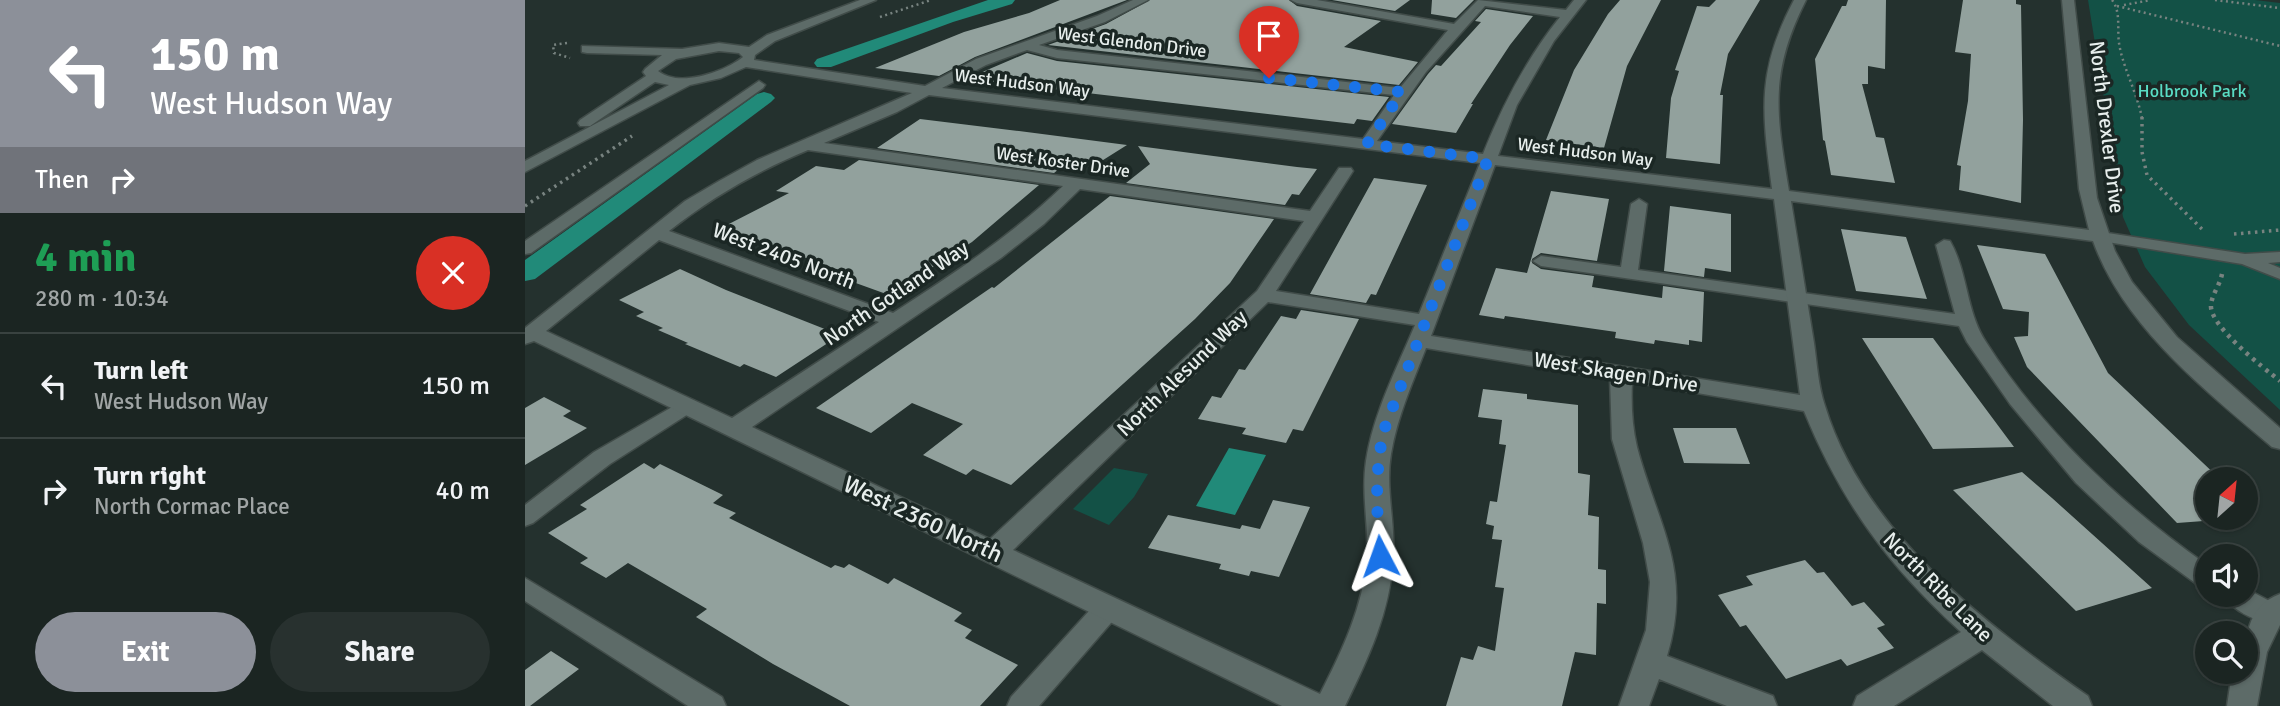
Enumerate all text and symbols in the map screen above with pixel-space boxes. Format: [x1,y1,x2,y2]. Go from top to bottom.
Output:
pin [1239,6,1299,78]
icon: arrive [1250,17,1288,55]
street label: West Glendon Drive [1056,22,1208,62]
text: 150 m [150,24,280,84]
icon: left [35,28,126,119]
street label: North Drexler Drive [2084,39,2130,215]
street label: West Hudson Way [953,64,1092,102]
park label: Holbrook Park [2138,80,2246,102]
text: West Hudson Way [150,84,392,123]
street label: West Hudson Way [1516,133,1655,171]
street label: West Koster Drive [994,142,1132,182]
icon: right [103,161,141,199]
text: Then [35,164,89,196]
street label: West 2405 North [709,217,859,295]
text: 4 min [35,232,136,283]
street label: North Gotland Way [818,235,974,351]
button: close [416,236,490,310]
text: 280 m · 10:34 [35,284,169,313]
street label: North Alesund Way [1111,304,1253,442]
street label: West Skagen Drive [1532,346,1700,398]
text: Turn left [94,355,188,387]
icon: left [35,367,73,405]
text: 150 m [421,370,490,402]
text: West Hudson Way [94,387,268,416]
text: Turn right [94,460,206,492]
north arrow [2195,467,2257,530]
map controls [2195,467,2258,684]
street label: West 2360 North [839,469,1007,569]
icon: right [35,472,73,510]
text: 40 m [435,475,490,507]
text: North Cormac Place [94,492,290,521]
position arrow [1343,519,1417,593]
street label: North Ribe Lane [1878,527,1998,647]
button: sound [2195,544,2258,607]
button: Exit [35,612,256,692]
button: Share [270,612,490,692]
button: search [2195,621,2258,684]

